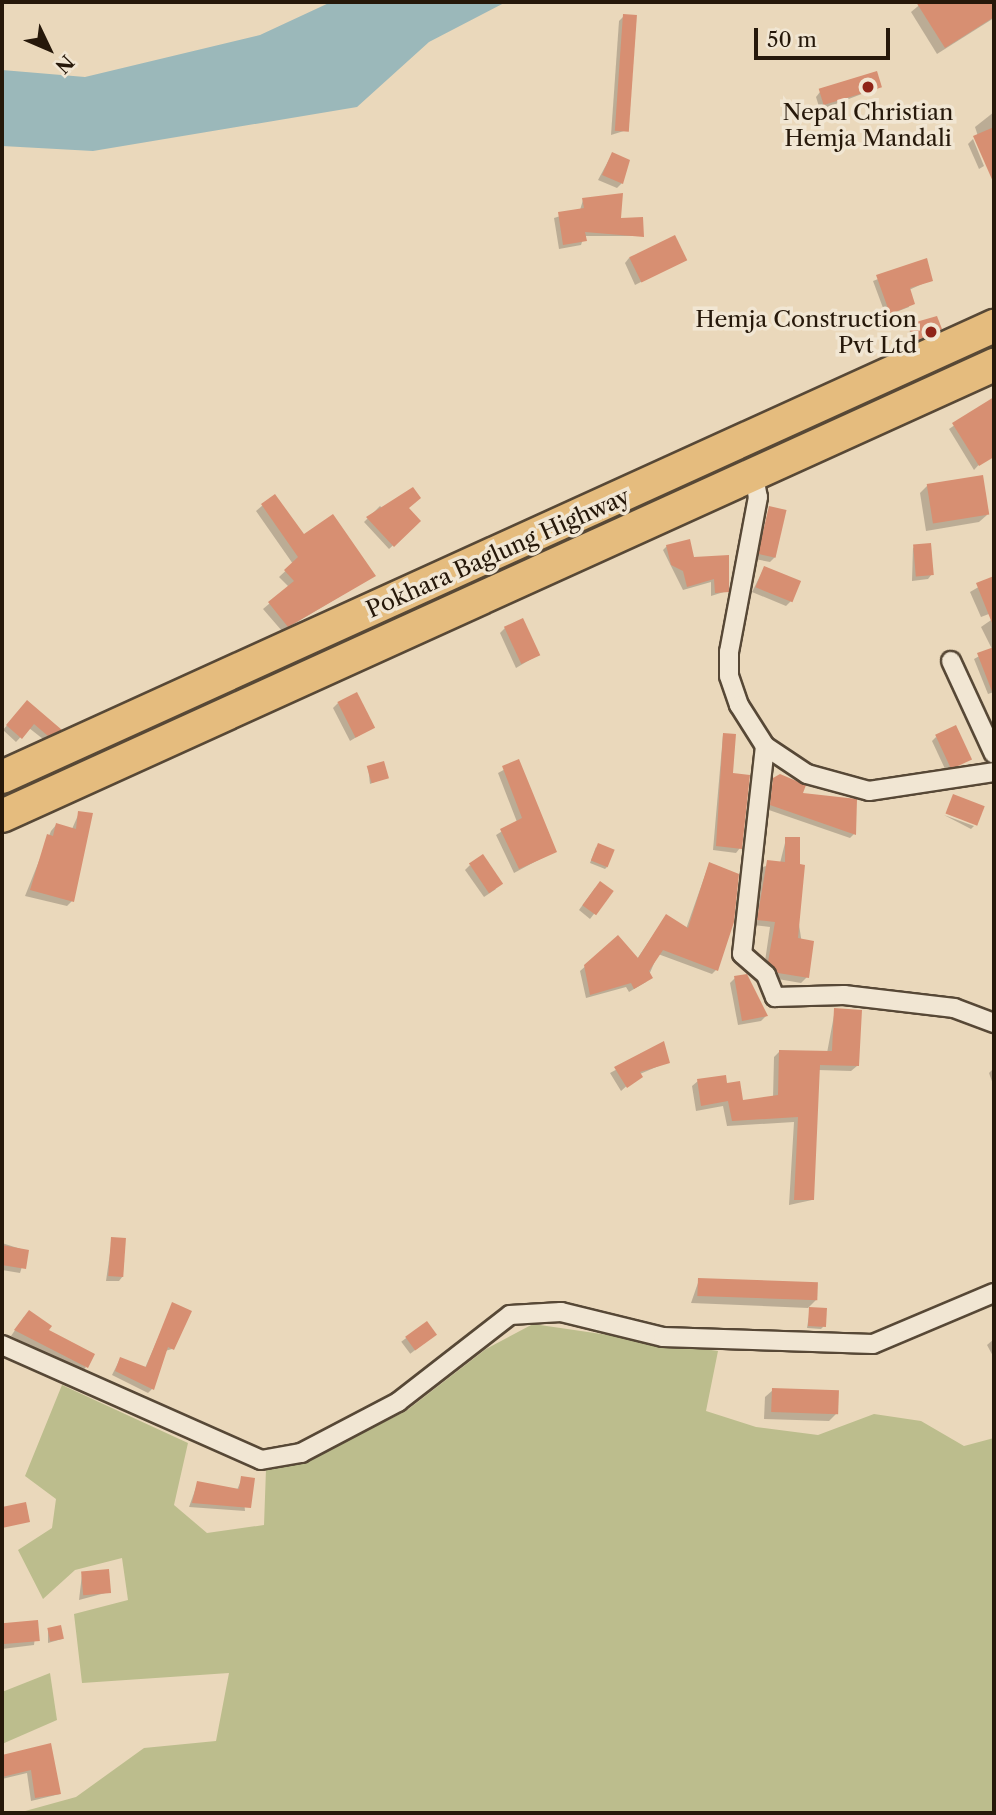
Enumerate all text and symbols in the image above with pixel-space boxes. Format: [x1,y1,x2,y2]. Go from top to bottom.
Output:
north arrow [14,14,84,84]
scale bar [758,14,894,58]
text: 50 m [767,27,817,52]
text: N [50,50,78,78]
marker: Nepal Christian Hemja Mandali [860,79,876,95]
place label: Nepal Christian Hemja Mandali [783,98,953,152]
place label: Hemja Construction Pvt Ltd [695,305,917,359]
marker: Hemja Construction Pvt Ltd [923,324,939,340]
street label: Pokhara Baglung Highway [362,482,634,624]

